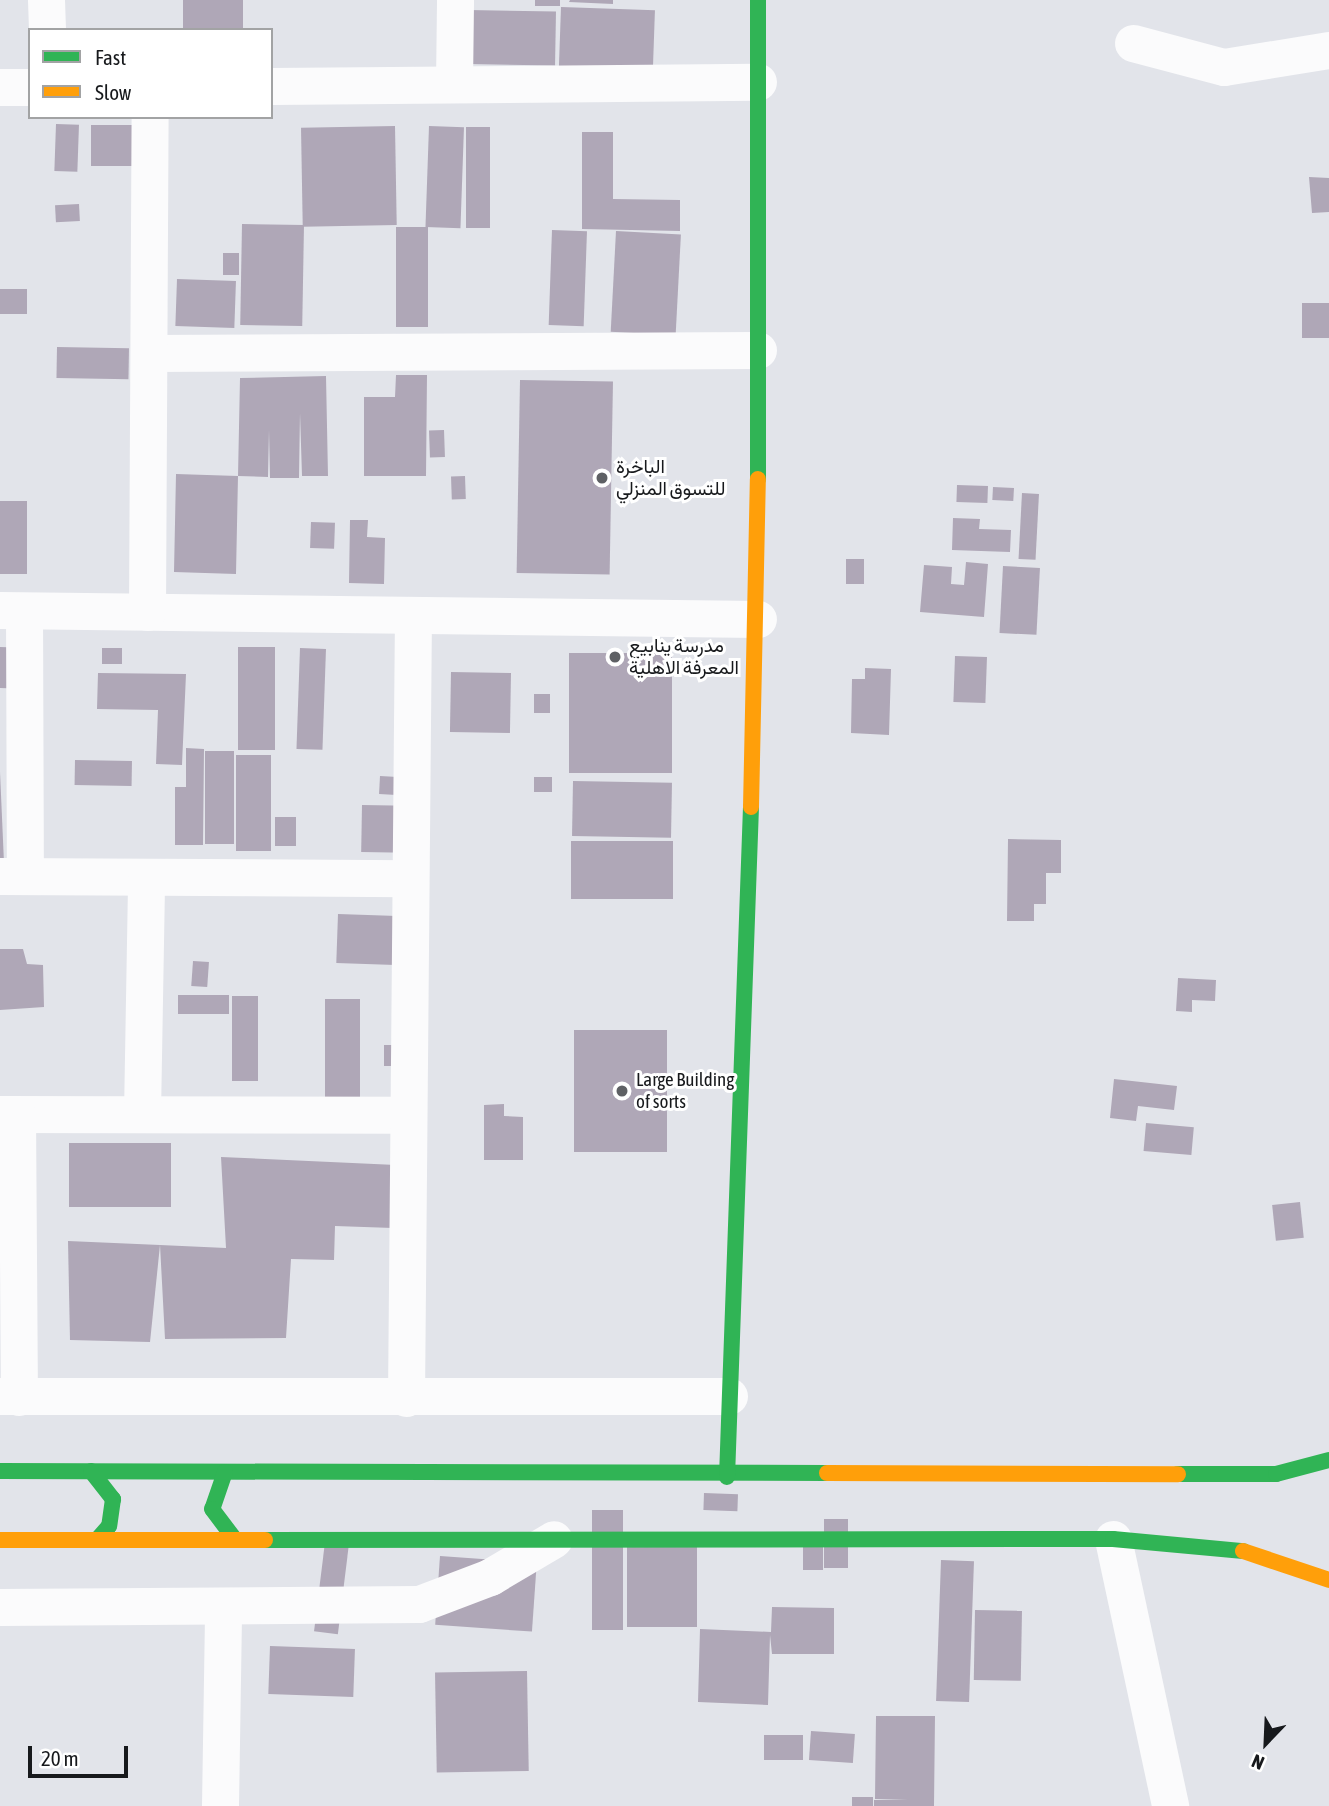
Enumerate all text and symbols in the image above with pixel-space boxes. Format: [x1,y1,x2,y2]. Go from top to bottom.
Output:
legend [28,28,273,119]
text: Fast [95,45,126,69]
text: Slow [95,80,131,104]
place label: الباخرة للتسوق المنزلي [616,456,726,500]
marker: الباخرة للتسوق المنزلي [594,470,610,486]
place label: مدرسة ينابيع المعرفة الاهلية [629,635,739,679]
marker: مدرسة ينابيع المعرفة الاهلية [607,649,623,665]
place label: Large Building of sorts [636,1069,734,1113]
marker: Large Building of sorts [614,1083,630,1099]
north arrow [1231,1708,1301,1778]
scale bar [32,1732,131,1776]
text: 20 m [41,1746,79,1770]
text: N [1248,1750,1267,1775]

